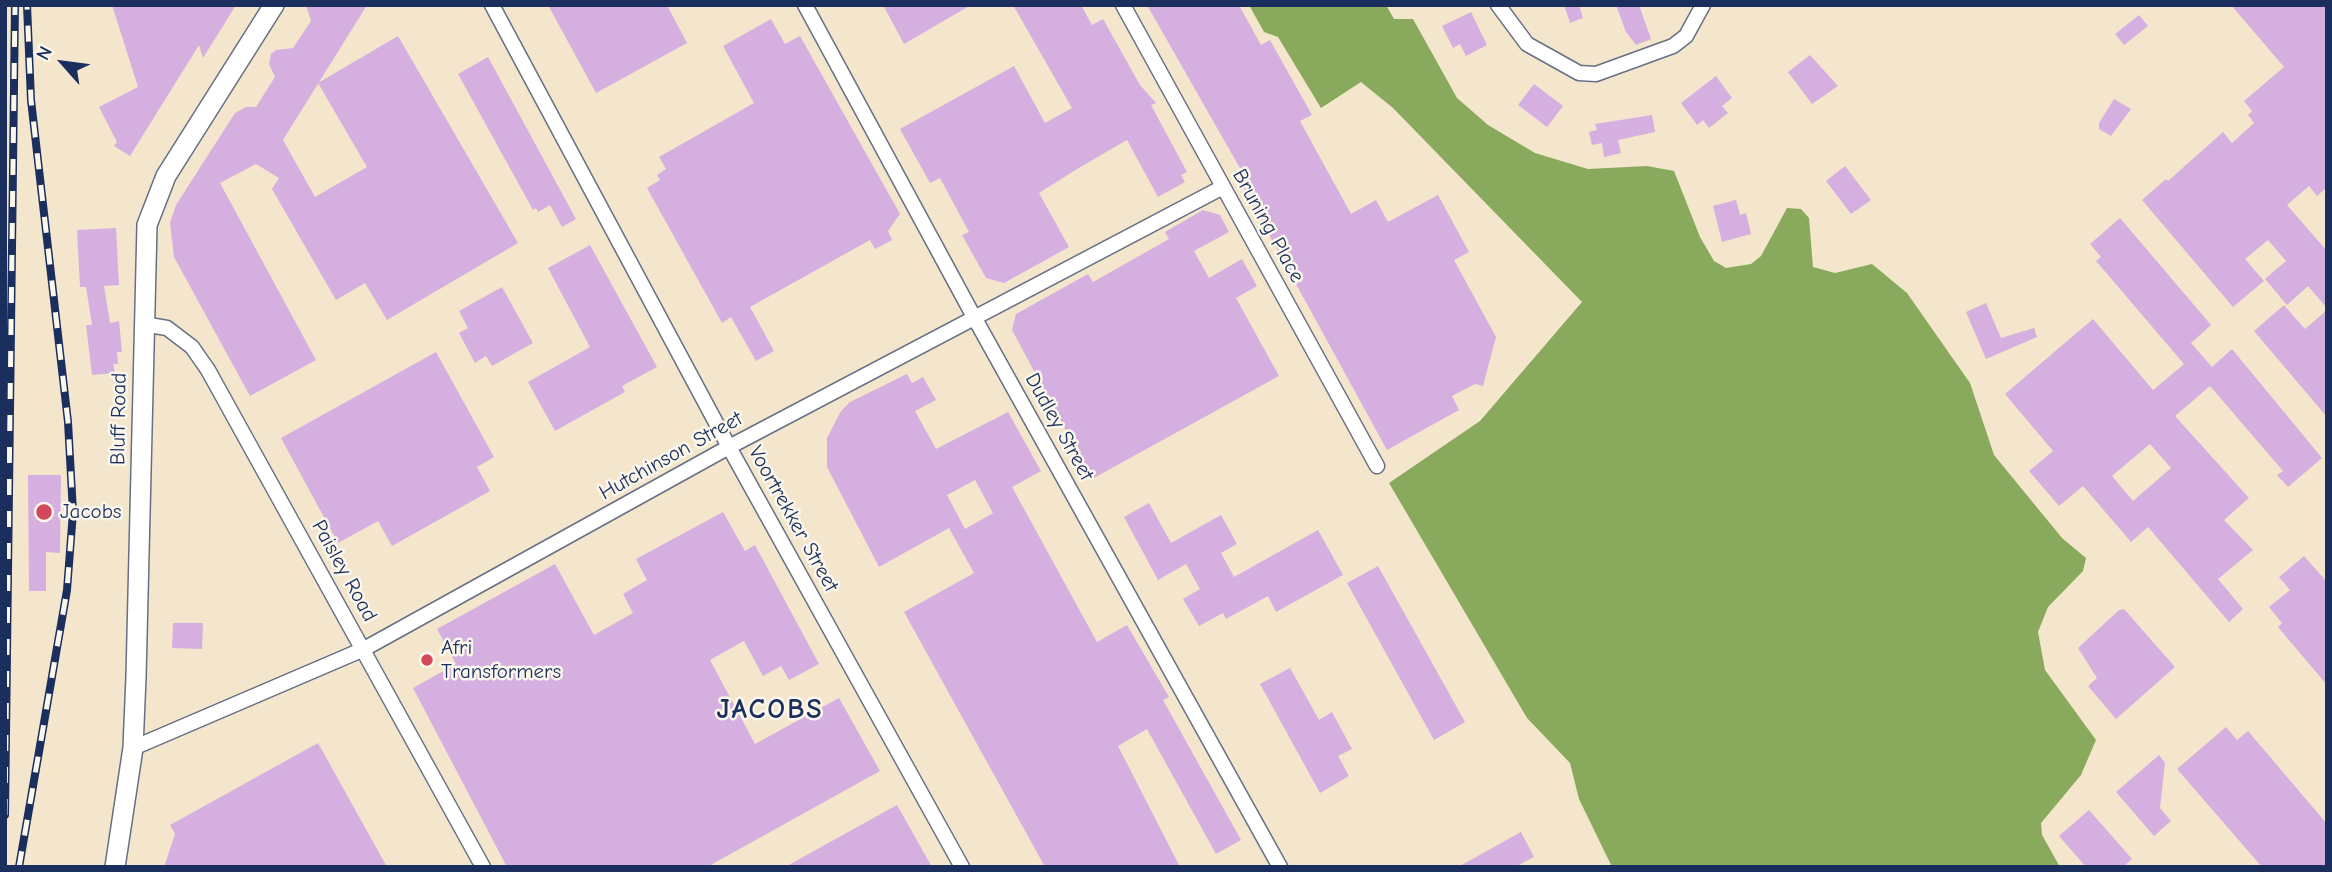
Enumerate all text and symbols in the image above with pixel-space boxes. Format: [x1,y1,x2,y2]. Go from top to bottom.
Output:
north arrow [28,28,98,98]
text: N [32,43,57,64]
street label: Bruning Place [1226,165,1310,287]
street label: Dudley Street [1019,369,1099,485]
street label: Bluff Road [106,373,132,465]
street label: Hutchinson Street [595,406,747,506]
street label: Voortrekker Street [742,441,844,597]
place label: Jacobs [60,499,121,525]
marker: Jacobs [34,502,54,522]
street label: Paisley Road [306,516,382,626]
place label: Afri Transformers [441,635,561,685]
marker: Afri Transformers [419,652,435,668]
district label: JACOBS [717,693,823,727]

